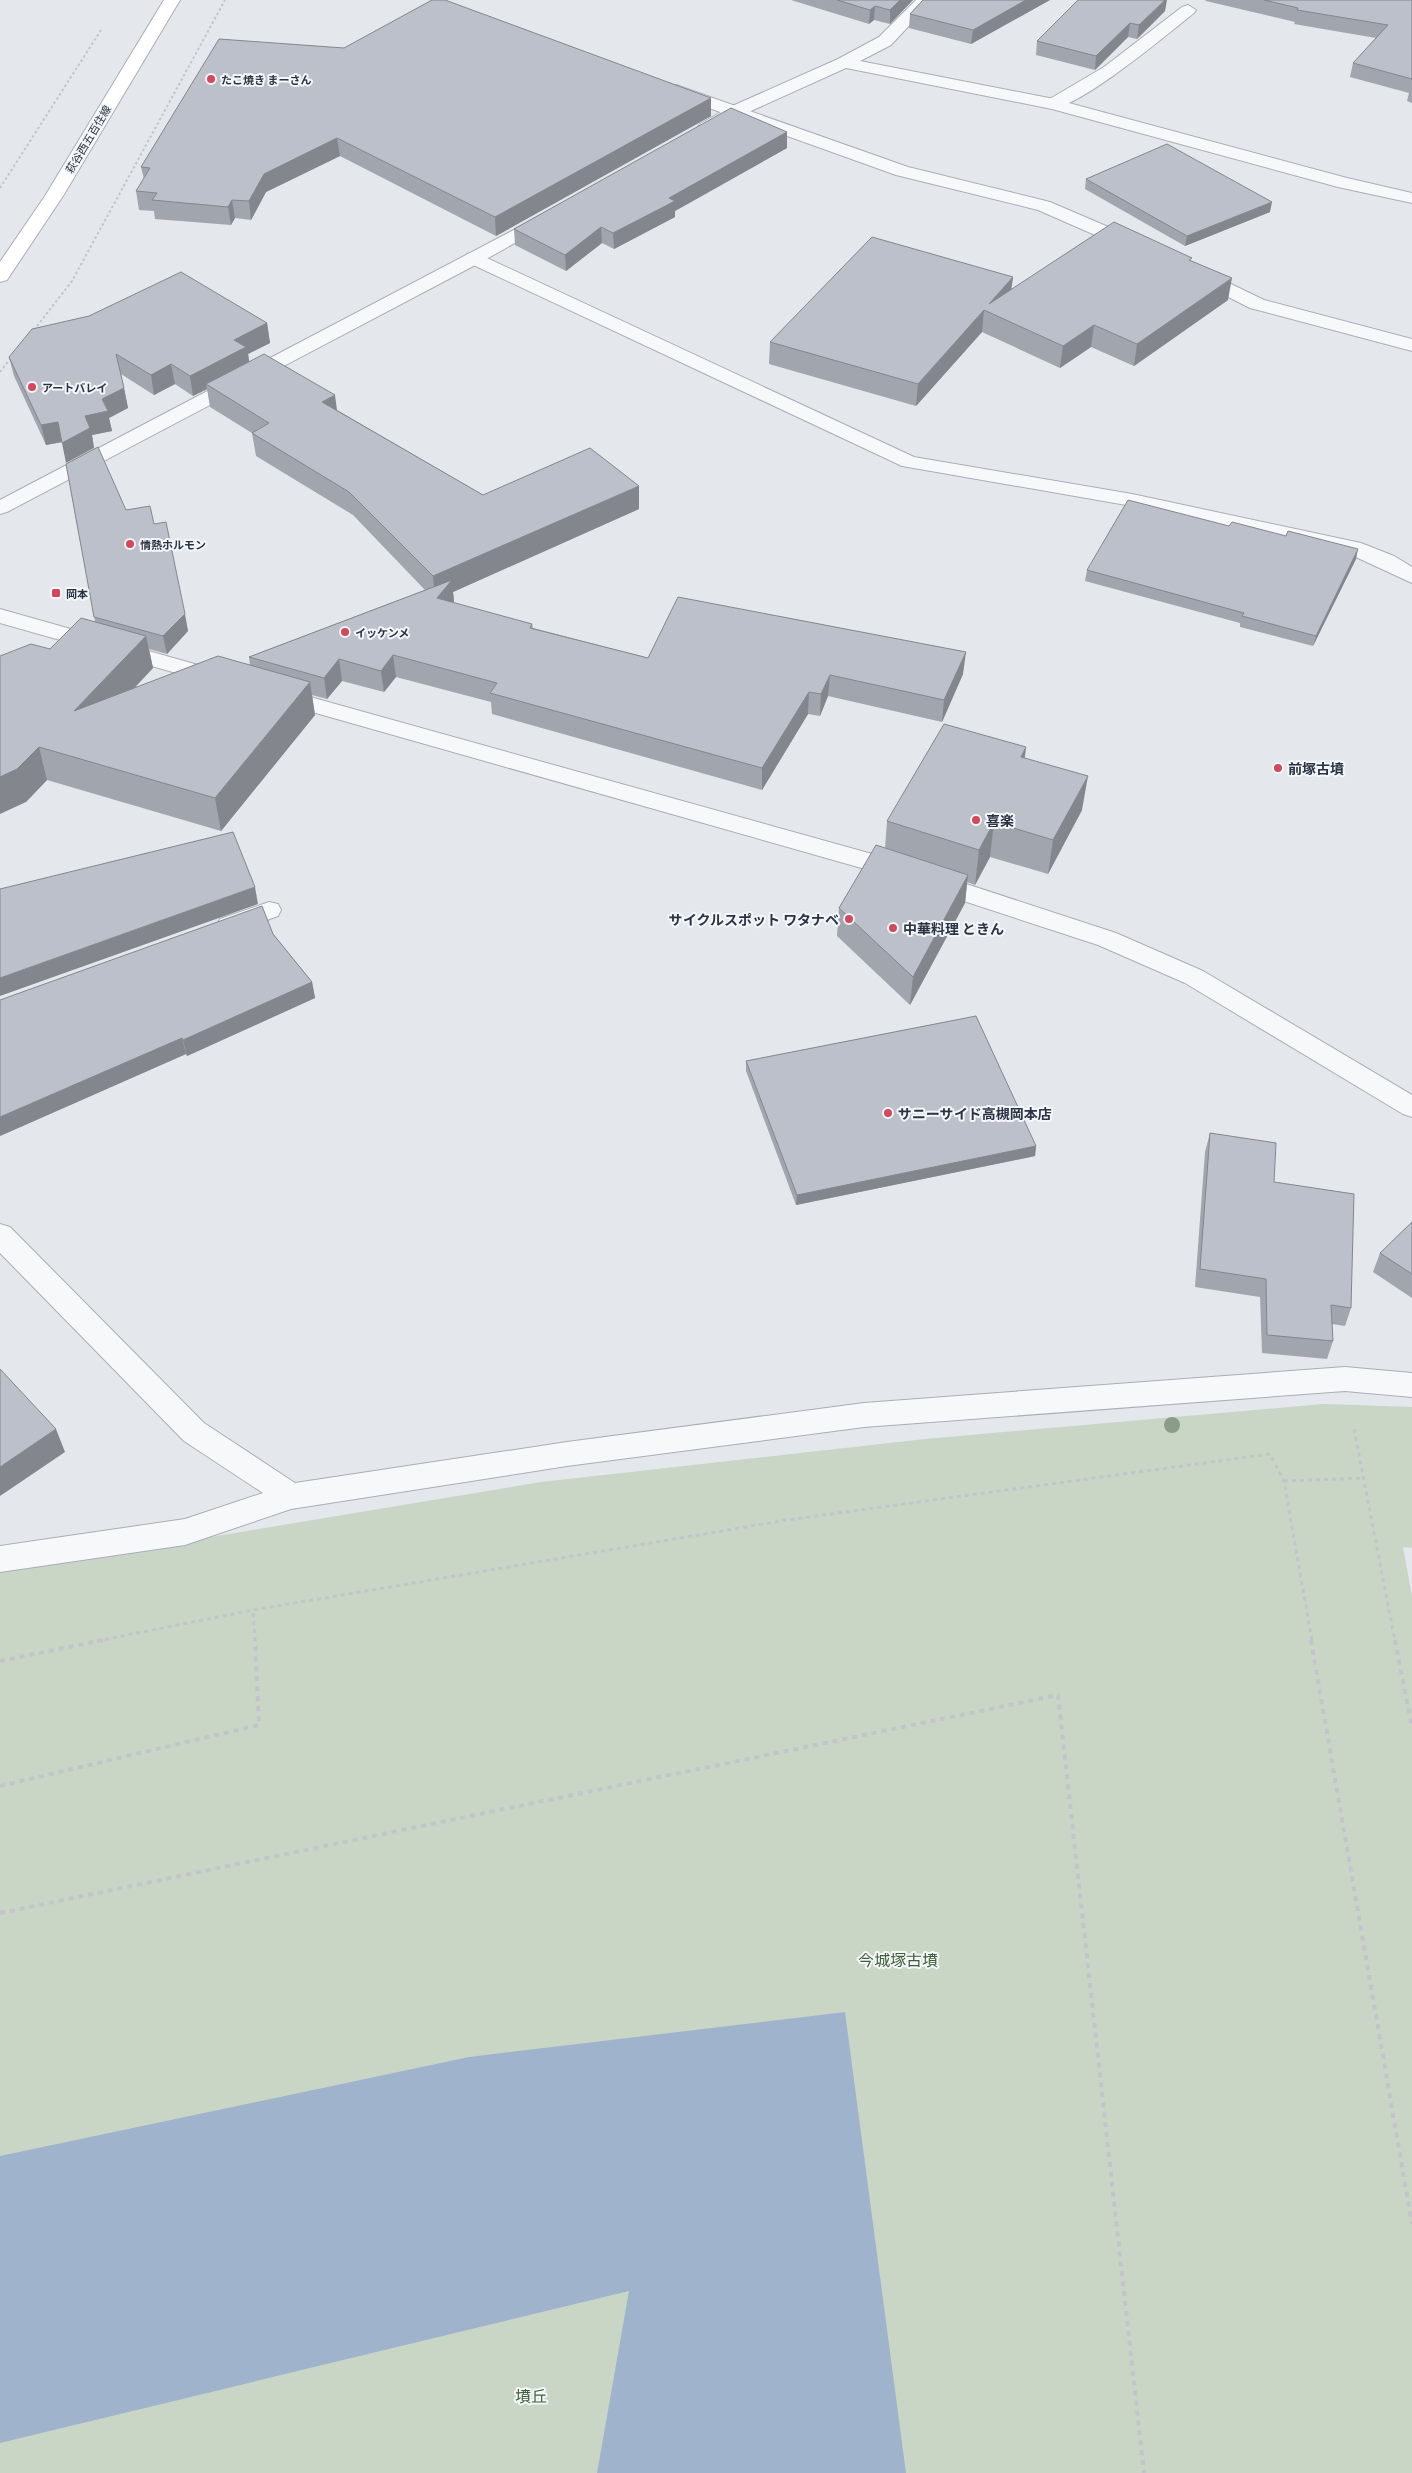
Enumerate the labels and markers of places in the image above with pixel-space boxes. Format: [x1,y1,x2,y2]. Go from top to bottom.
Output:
marker: たこ焼き まーさん [205,73,217,85]
place label: たこ焼き まーさん [221,73,311,86]
marker: アートバレイ [26,381,38,393]
place label: アートバレイ [42,381,107,394]
marker: 情熱ホルモン [124,538,136,550]
place label: 情熱ホルモン [140,538,206,551]
marker: 岡本 [50,587,62,599]
place label: 岡本 [66,587,88,600]
marker: イッケンメ [339,626,351,638]
place label: イッケンメ [355,626,409,639]
place label: 前塚古墳 [1288,760,1344,777]
marker: 前塚古墳 [1272,762,1284,774]
place label: 喜楽 [986,812,1014,829]
marker: 喜楽 [970,814,982,826]
place label: サイクルスポット ワタナベ [669,911,839,928]
marker: サイクルスポット ワタナベ [843,913,855,925]
place label: 中華料理 ときん [903,920,1004,937]
marker: 中華料理 ときん [887,922,899,934]
place label: サニーサイド高槻岡本店 [898,1105,1052,1122]
marker: サニーサイド高槻岡本店 [882,1107,894,1119]

